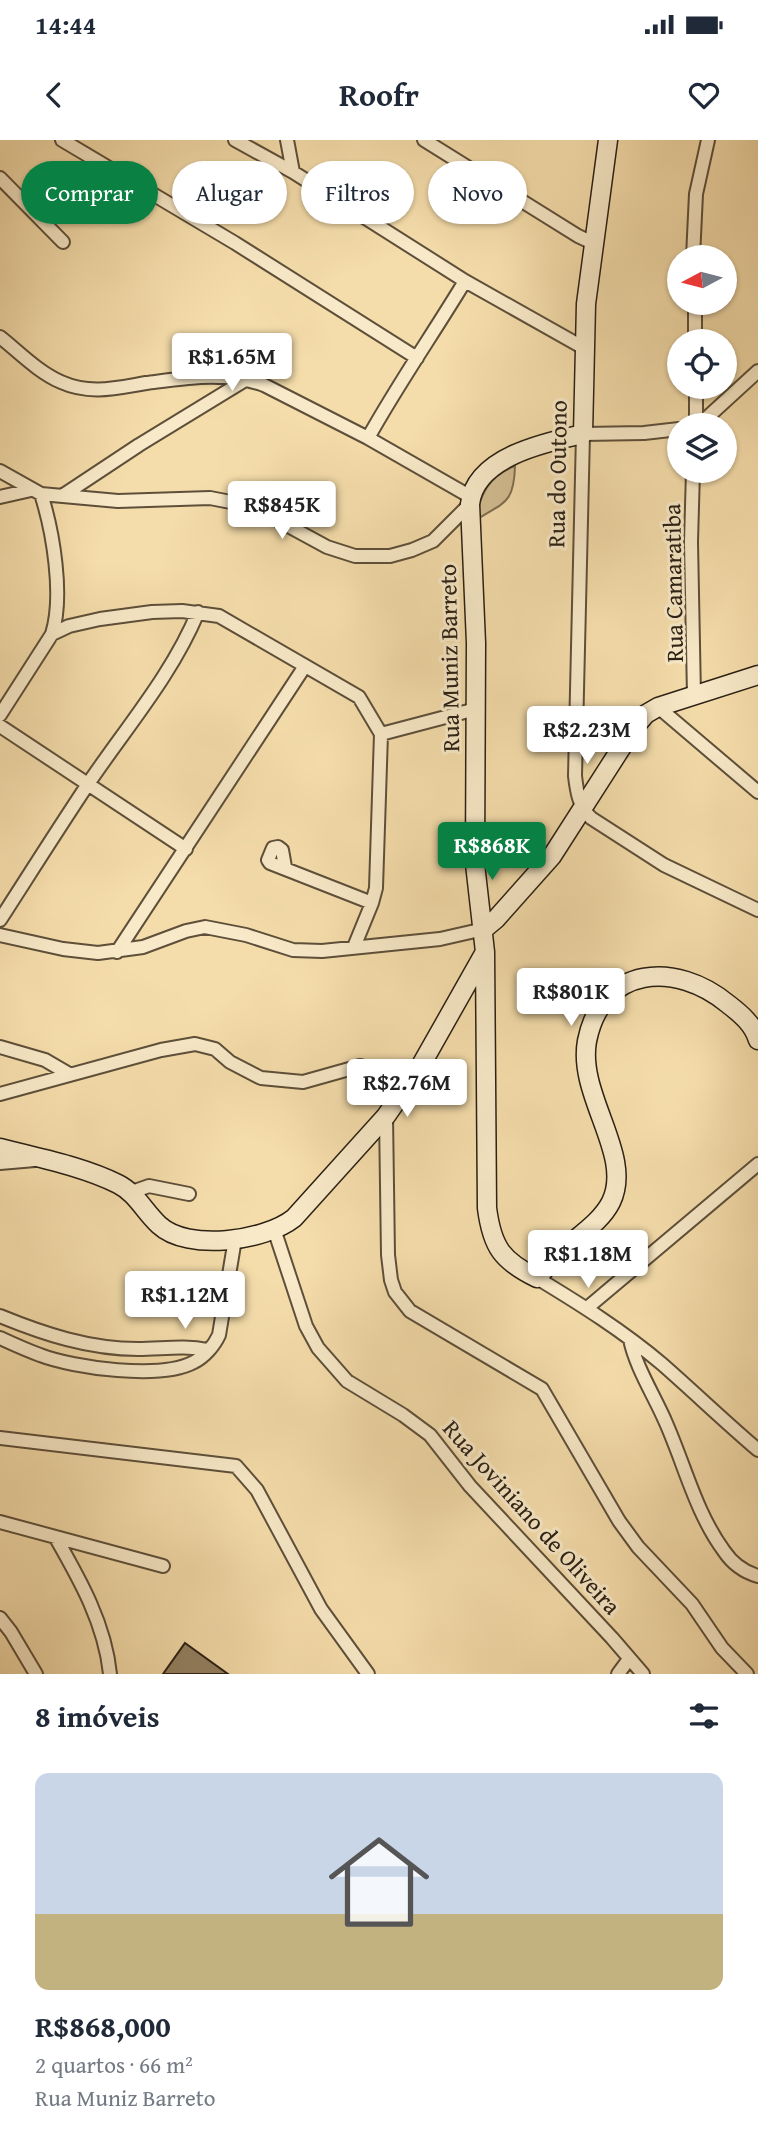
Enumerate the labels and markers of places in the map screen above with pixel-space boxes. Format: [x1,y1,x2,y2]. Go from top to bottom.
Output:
pin: R$1.65M [167,334,297,393]
pin: R$845K [225,482,339,541]
pin: R$2.23M [522,706,652,766]
pin: R$868K [435,822,549,882]
pin: R$801K [514,968,628,1028]
pin: R$2.76M [342,1060,472,1119]
pin: R$1.18M [523,1230,653,1290]
pin: R$1.12M [120,1272,250,1331]

